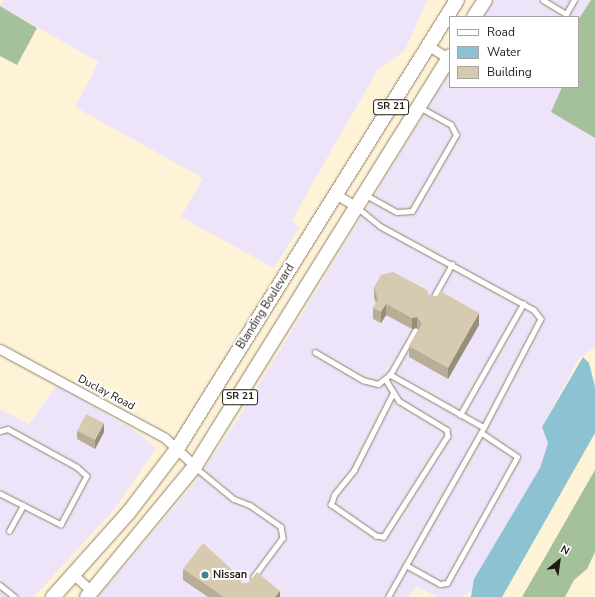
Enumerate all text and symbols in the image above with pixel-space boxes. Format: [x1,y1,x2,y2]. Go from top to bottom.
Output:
legend [449,16,579,88]
text: Road [487,24,515,40]
text: Water [487,44,521,60]
text: Building [487,64,532,80]
road number: SR 21 [373,99,409,115]
street label: Blanding Boulevard [235,262,297,352]
street label: Duclay Road [75,372,137,414]
road number: SR 21 [222,389,258,405]
north arrow [539,541,579,581]
text: N [558,542,572,559]
place label: Nissan [213,568,247,582]
marker: Nissan [200,570,210,580]

